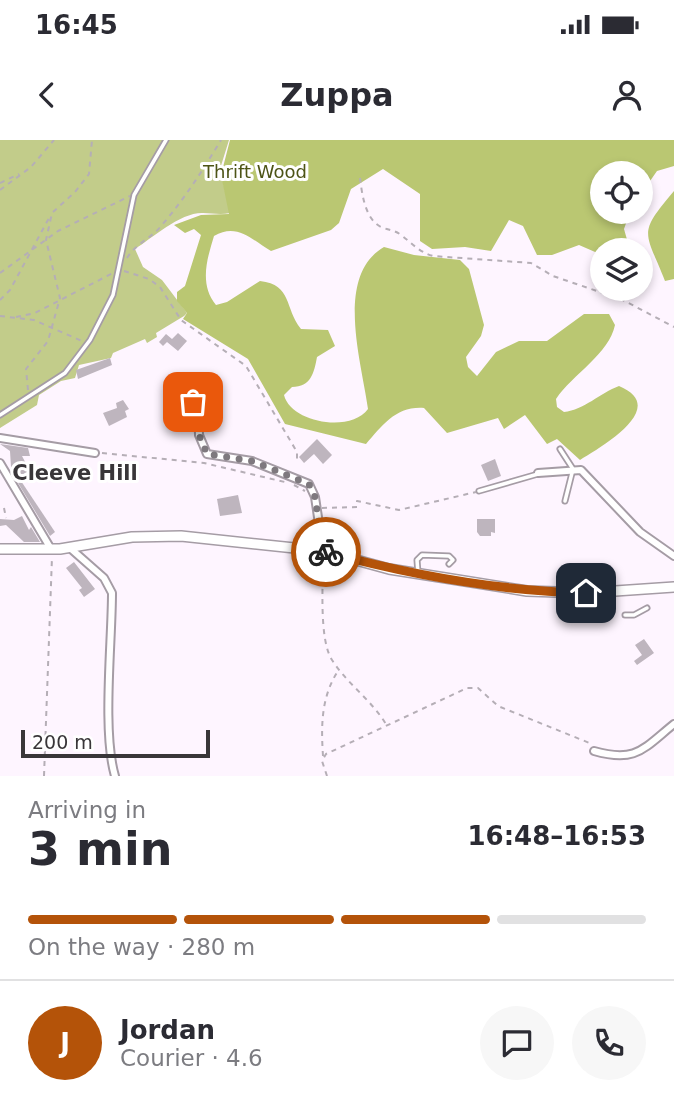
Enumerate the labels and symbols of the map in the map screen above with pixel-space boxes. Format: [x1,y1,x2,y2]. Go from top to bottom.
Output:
park label: Thrift Wood [202,161,307,182]
pin [163,372,223,432]
district label: Cleeve Hill [12,461,138,485]
courier [291,517,361,587]
pin [556,563,616,623]
scale bar [21,727,210,759]

